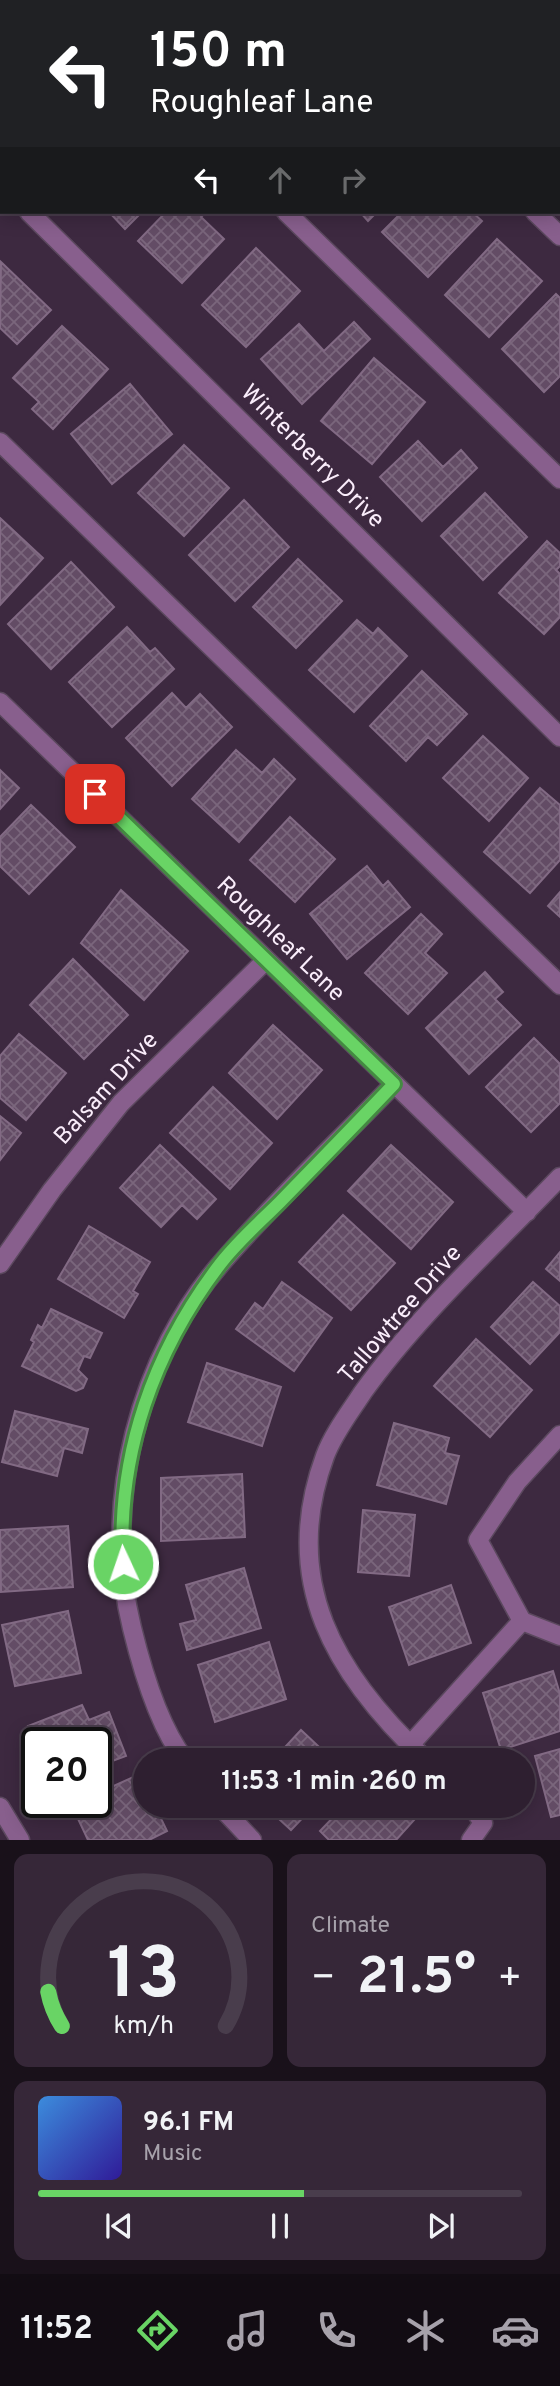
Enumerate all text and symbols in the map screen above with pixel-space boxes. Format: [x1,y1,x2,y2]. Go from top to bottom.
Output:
text: 150 m [150,23,287,85]
icon: left [35,28,126,119]
text: Roughleaf Lane [150,84,374,124]
icon: left [188,161,226,199]
icon: ahead [261,161,299,199]
icon: right [334,161,372,199]
street label: Winterberry Drive [234,379,390,535]
pin [65,764,125,824]
icon: arrive [76,775,114,813]
street label: Roughleaf Lane [209,871,351,1009]
street label: Balsam Drive [48,1026,166,1152]
street label: Tallowtree Drive [333,1240,469,1390]
position arrow [86,1527,160,1601]
speed limit sign: 20 [21,1727,112,1818]
text: 11:53 · 1 min · 260 m [221,1766,447,1799]
text: Climate [311,1912,390,1941]
text: 13 [107,1933,180,2025]
text: 21.5° [357,1946,476,2012]
text: − [311,1955,336,2004]
text: + [497,1955,522,2004]
text: km/h [113,2011,174,2043]
text: 96.1 FM [143,2107,234,2140]
text: Music [143,2140,203,2169]
icon: previous [100,2207,138,2245]
icon: pause [261,2207,299,2245]
icon: next [422,2207,460,2245]
icon: directions [133,2306,182,2355]
icon: music [223,2306,272,2355]
icon: phone [312,2306,361,2355]
icon: climate [401,2306,450,2355]
icon: car [491,2306,540,2355]
text: 11:52 [20,2310,93,2350]

